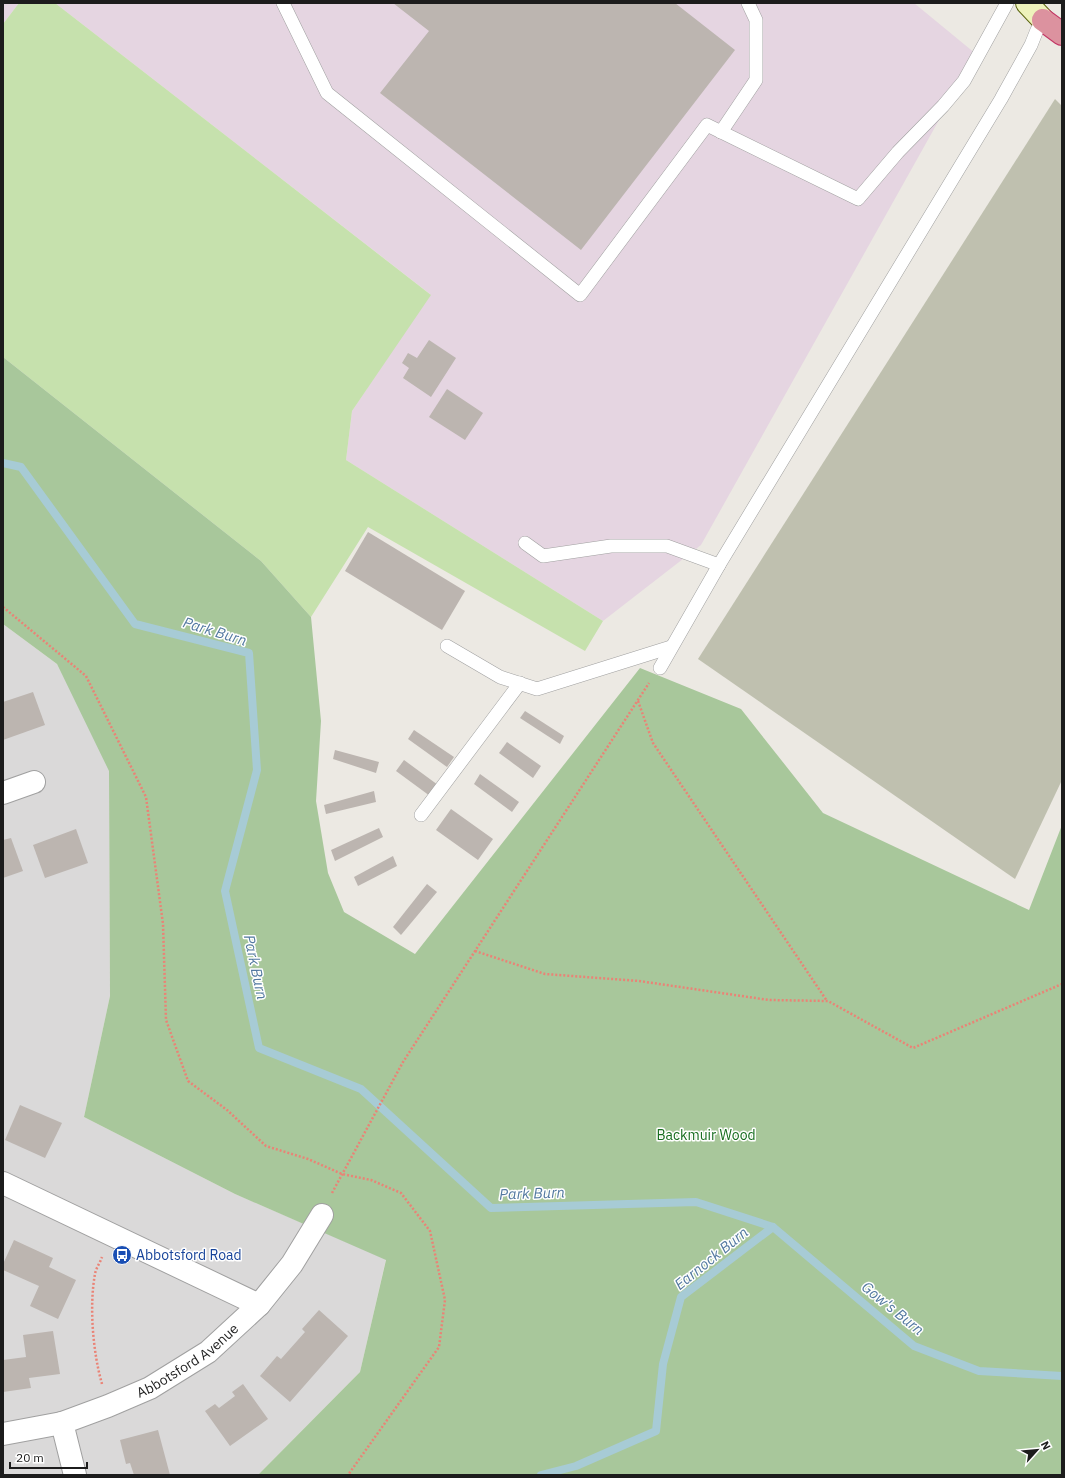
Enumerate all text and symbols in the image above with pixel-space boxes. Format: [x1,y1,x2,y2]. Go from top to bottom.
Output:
water label: Park Burn [181,612,249,650]
water label: Park Burn [240,933,272,1001]
park label: Backmuir Wood [656,1126,756,1144]
water label: Park Burn [499,1182,565,1204]
water label: Earnock Burn [670,1222,752,1294]
bus stop icon: Abbotsford Road [111,1244,133,1266]
place label: Abbotsford Road [136,1246,242,1264]
water label: Gow's Burn [858,1277,928,1339]
street label: Abbotsford Avenue [134,1319,242,1402]
north arrow [1017,1430,1057,1470]
text: N [1038,1439,1054,1452]
scale bar [10,1444,87,1470]
text: 20 m [16,1450,44,1465]

